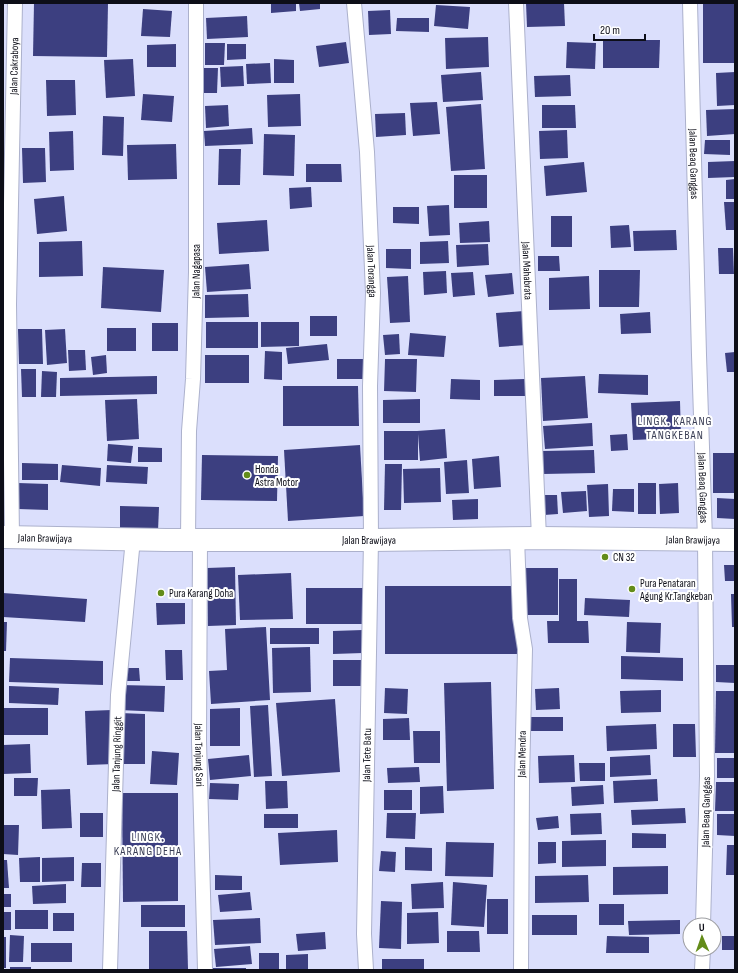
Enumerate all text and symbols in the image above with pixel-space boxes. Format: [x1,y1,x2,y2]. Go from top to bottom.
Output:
scale bar [594,16,645,42]
text: 20 m [600,23,620,38]
street label: Jalan Cakraboya [7,37,21,96]
street label: Jalan Beaq Ganggas [687,128,702,199]
street label: Jalan Mahabrata [520,240,535,300]
street label: Jalan Nagapasa [189,244,203,300]
street label: Jalan Torangga [364,244,380,298]
district label: LINGK. KARANG TANGKEBAN [637,414,713,443]
street label: Jalan Beaq Ganggas [696,451,711,523]
place label: Honda Astra Motor [254,463,298,489]
marker: Honda Astra Motor [242,470,252,480]
street label: Jalan Brawijaya [17,531,72,545]
street label: Jalan Brawijaya [341,533,396,547]
street label: Jalan Brawijaya [665,533,720,546]
place label: CN 32 [613,551,635,564]
marker: CN 32 [600,552,610,562]
place label: Pura Penataran Agung Kr.Tangkeban [639,577,713,603]
marker: Pura Penataran Agung Kr.Tangkeban [627,584,637,594]
place label: Pura Karang Doha [169,587,233,600]
marker: Pura Karang Doha [156,588,166,598]
street label: Jalan Tanjung Ringgit [109,716,124,793]
street label: Jalan Tanjung Sari [192,722,207,787]
street label: Jalan Tete Batu [360,728,374,783]
street label: Jalan Mendra [515,731,529,778]
street label: Jalan Beaq Ganggas [699,777,713,848]
district label: LINGK. KARANG DEHA [114,830,182,859]
north arrow [682,917,722,957]
text: U [699,921,705,934]

